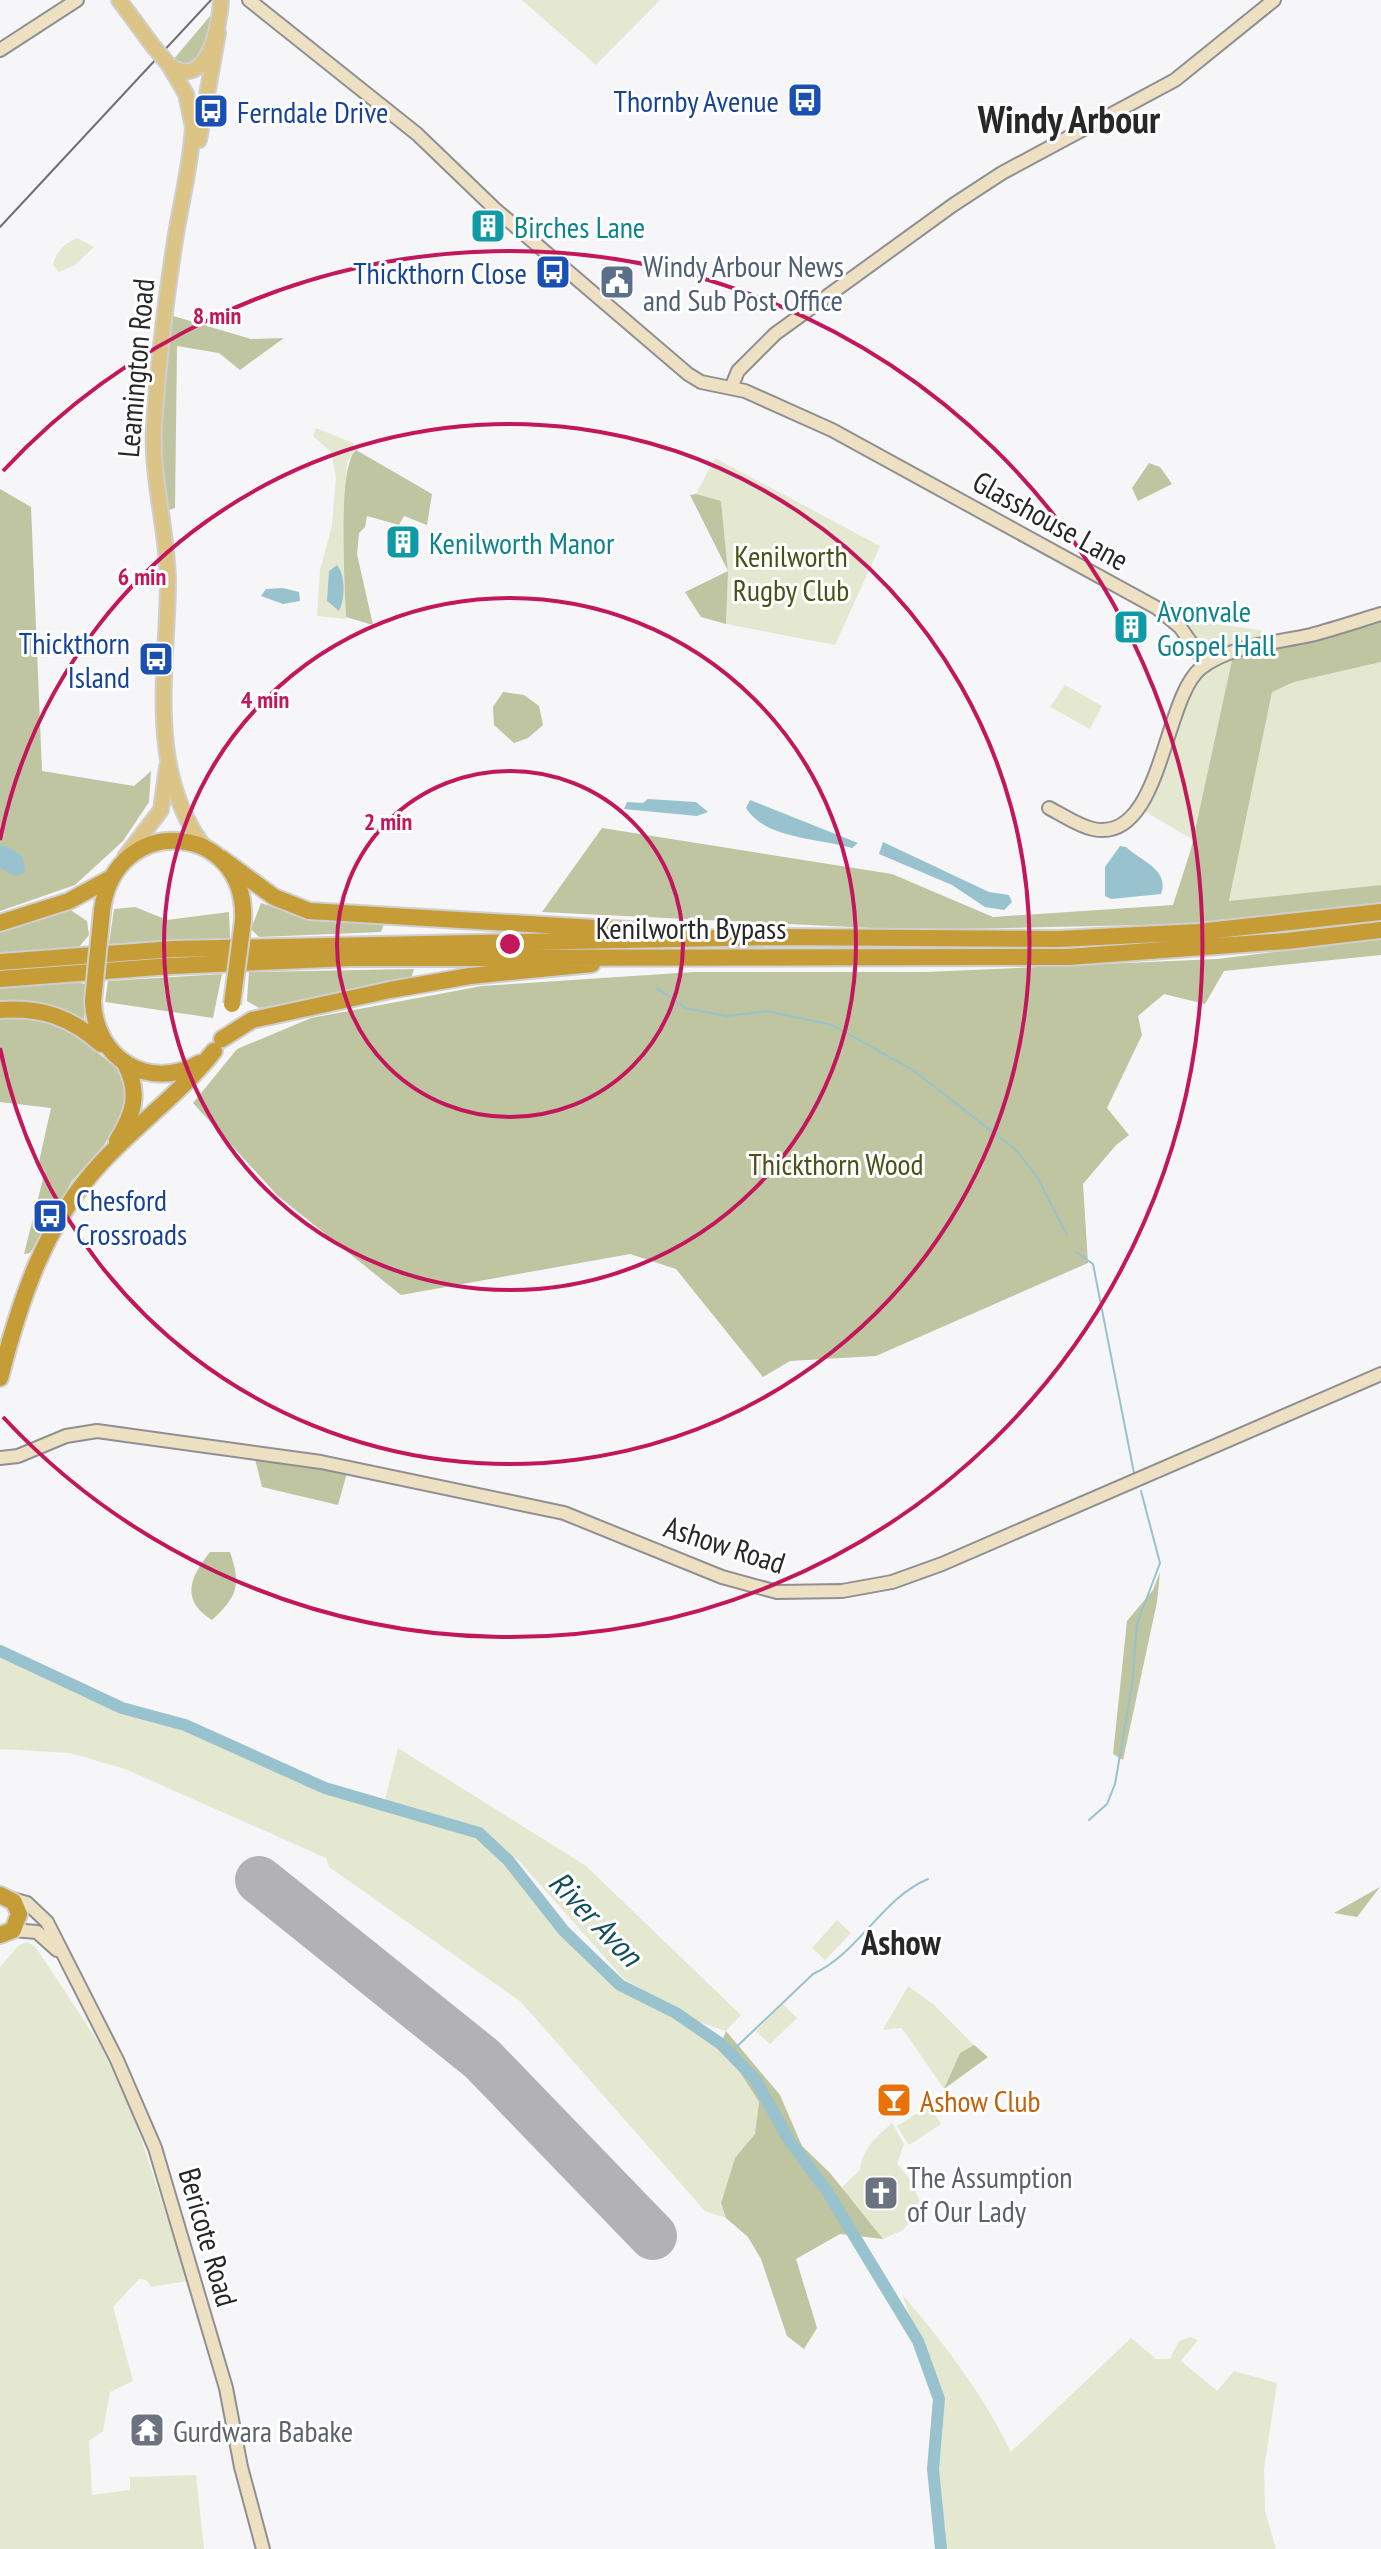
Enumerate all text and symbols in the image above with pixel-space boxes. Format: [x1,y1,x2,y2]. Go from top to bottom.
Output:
place label: Thornby Avenue [613,81,779,120]
bus stop icon: Thornby Avenue [786,81,824,119]
bus stop icon: Ferndale Drive [192,92,230,130]
place label: Ferndale Drive [237,92,388,131]
district label: Windy Arbour [977,94,1161,143]
building icon: Birches Lane [469,207,507,245]
place label: Birches Lane [514,207,645,246]
place label: Windy Arbour News and Sub Post Office [643,246,844,319]
place label: Thickthorn Close [353,253,527,292]
bus stop icon: Thickthorn Close [534,253,572,291]
public building icon: Windy Arbour News and Sub Post Office [598,263,636,301]
street label: Leamington Road [108,277,162,459]
text: 8 min [193,300,241,331]
street label: Glasshouse Lane [966,461,1136,579]
building icon: Kenilworth Manor [384,523,422,561]
place label: Kenilworth Manor [429,523,615,562]
park label: Kenilworth Rugby Club [733,536,849,609]
text: 6 min [118,561,166,592]
place label: Avonvale Gospel Hall [1157,591,1276,664]
building icon: Avonvale Gospel Hall [1112,608,1150,646]
place label: Thickthorn Island [19,623,130,696]
bus stop icon: Thickthorn Island [137,640,175,678]
text: 4 min [241,684,289,715]
text: 2 min [364,806,412,837]
street label: Kenilworth Bypass [596,908,786,947]
centre of rings [496,930,524,958]
park label: Thickthorn Wood [748,1144,924,1183]
place label: Chesford Crossroads [76,1180,187,1253]
bus stop icon: Chesford Crossroads [31,1197,69,1235]
street label: Ashow Road [660,1506,790,1582]
water label: River Avon [540,1861,653,1976]
district label: Ashow [860,1920,941,1964]
bar icon: Ashow Club [875,2081,913,2119]
place label: Ashow Club [920,2081,1040,2120]
place label: The Assumption of Our Lady [907,2157,1073,2230]
street label: Bericote Road [171,2163,247,2311]
church icon: The Assumption of Our Lady [862,2174,900,2212]
temple icon: Gurdwara Babake [128,2411,166,2449]
place label: Gurdwara Babake [173,2411,353,2450]

